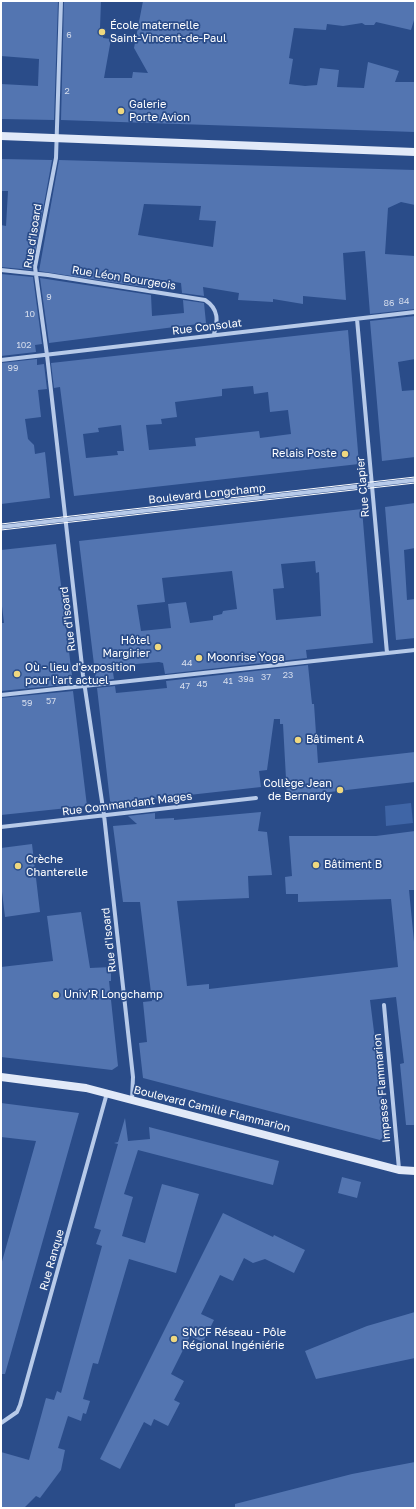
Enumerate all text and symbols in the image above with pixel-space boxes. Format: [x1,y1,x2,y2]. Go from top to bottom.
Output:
place label: École maternelle Saint-Vincent-de-Paul [110,19,227,45]
marker: École maternelle Saint-Vincent-de-Paul [97,27,107,37]
house number: 6 [66,30,72,40]
house number: 2 [64,86,70,96]
place label: Galerie Porte Avion [129,98,190,124]
marker: Galerie Porte Avion [116,106,126,116]
street label: Rue d'Isoard [21,203,45,269]
street label: Rue Léon Bourgeois [71,263,177,293]
house number: 9 [46,292,52,302]
house number: 84 [399,296,409,306]
house number: 86 [384,298,394,308]
house number: 10 [25,309,35,319]
street label: Rue Consolat [171,316,243,338]
house number: 102 [16,340,32,350]
house number: 99 [8,363,18,373]
place label: Relais Poste [272,447,337,461]
marker: Relais Poste [340,449,350,459]
street label: Rue Clapier [354,456,372,518]
street label: Boulevard Longchamp [148,481,266,507]
street label: Rue d'Isoard [57,586,79,652]
place label: Hôtel Margirier [103,634,150,660]
marker: Hôtel Margirier [153,642,163,652]
place label: Moonrise Yoga [207,651,284,665]
marker: Moonrise Yoga [194,653,204,663]
house number: 44 [182,658,192,668]
place label: Où - lieu d'exposition pour l'art actuel [25,661,136,687]
marker: Où - lieu d'exposition pour l'art actuel [12,669,22,679]
house number: 23 [283,670,293,680]
house number: 37 [261,672,271,682]
house number: 39a [238,674,254,684]
house number: 41 [223,676,233,686]
house number: 45 [197,679,207,689]
house number: 47 [180,681,190,691]
house number: 57 [46,696,56,706]
house number: 59 [22,698,32,708]
place label: Bâtiment A [306,733,364,747]
marker: Bâtiment A [293,735,303,745]
place label: Collège Jean de Bernardy [263,777,332,803]
marker: Collège Jean de Bernardy [335,785,345,795]
street label: Rue Commandant Mages [61,789,193,819]
place label: Crèche Chanterelle [26,853,88,879]
place label: Bâtiment B [324,858,382,872]
marker: Bâtiment B [311,860,321,870]
marker: Crèche Chanterelle [13,861,23,871]
street label: Rue d'Isoard [99,907,119,973]
place label: Univ'R Longchamp [64,988,163,1002]
marker: Univ'R Longchamp [51,990,61,1000]
street label: Impasse Flammarion [371,1033,393,1143]
street label: Boulevard Camille Flammarion [132,1083,292,1135]
street label: Rue Ranque [37,1228,67,1292]
place label: SNCF Réseau - Pôle Régional Ingéniérie [182,1326,286,1352]
marker: SNCF Réseau - Pôle Régional Ingéniérie [169,1334,179,1344]

